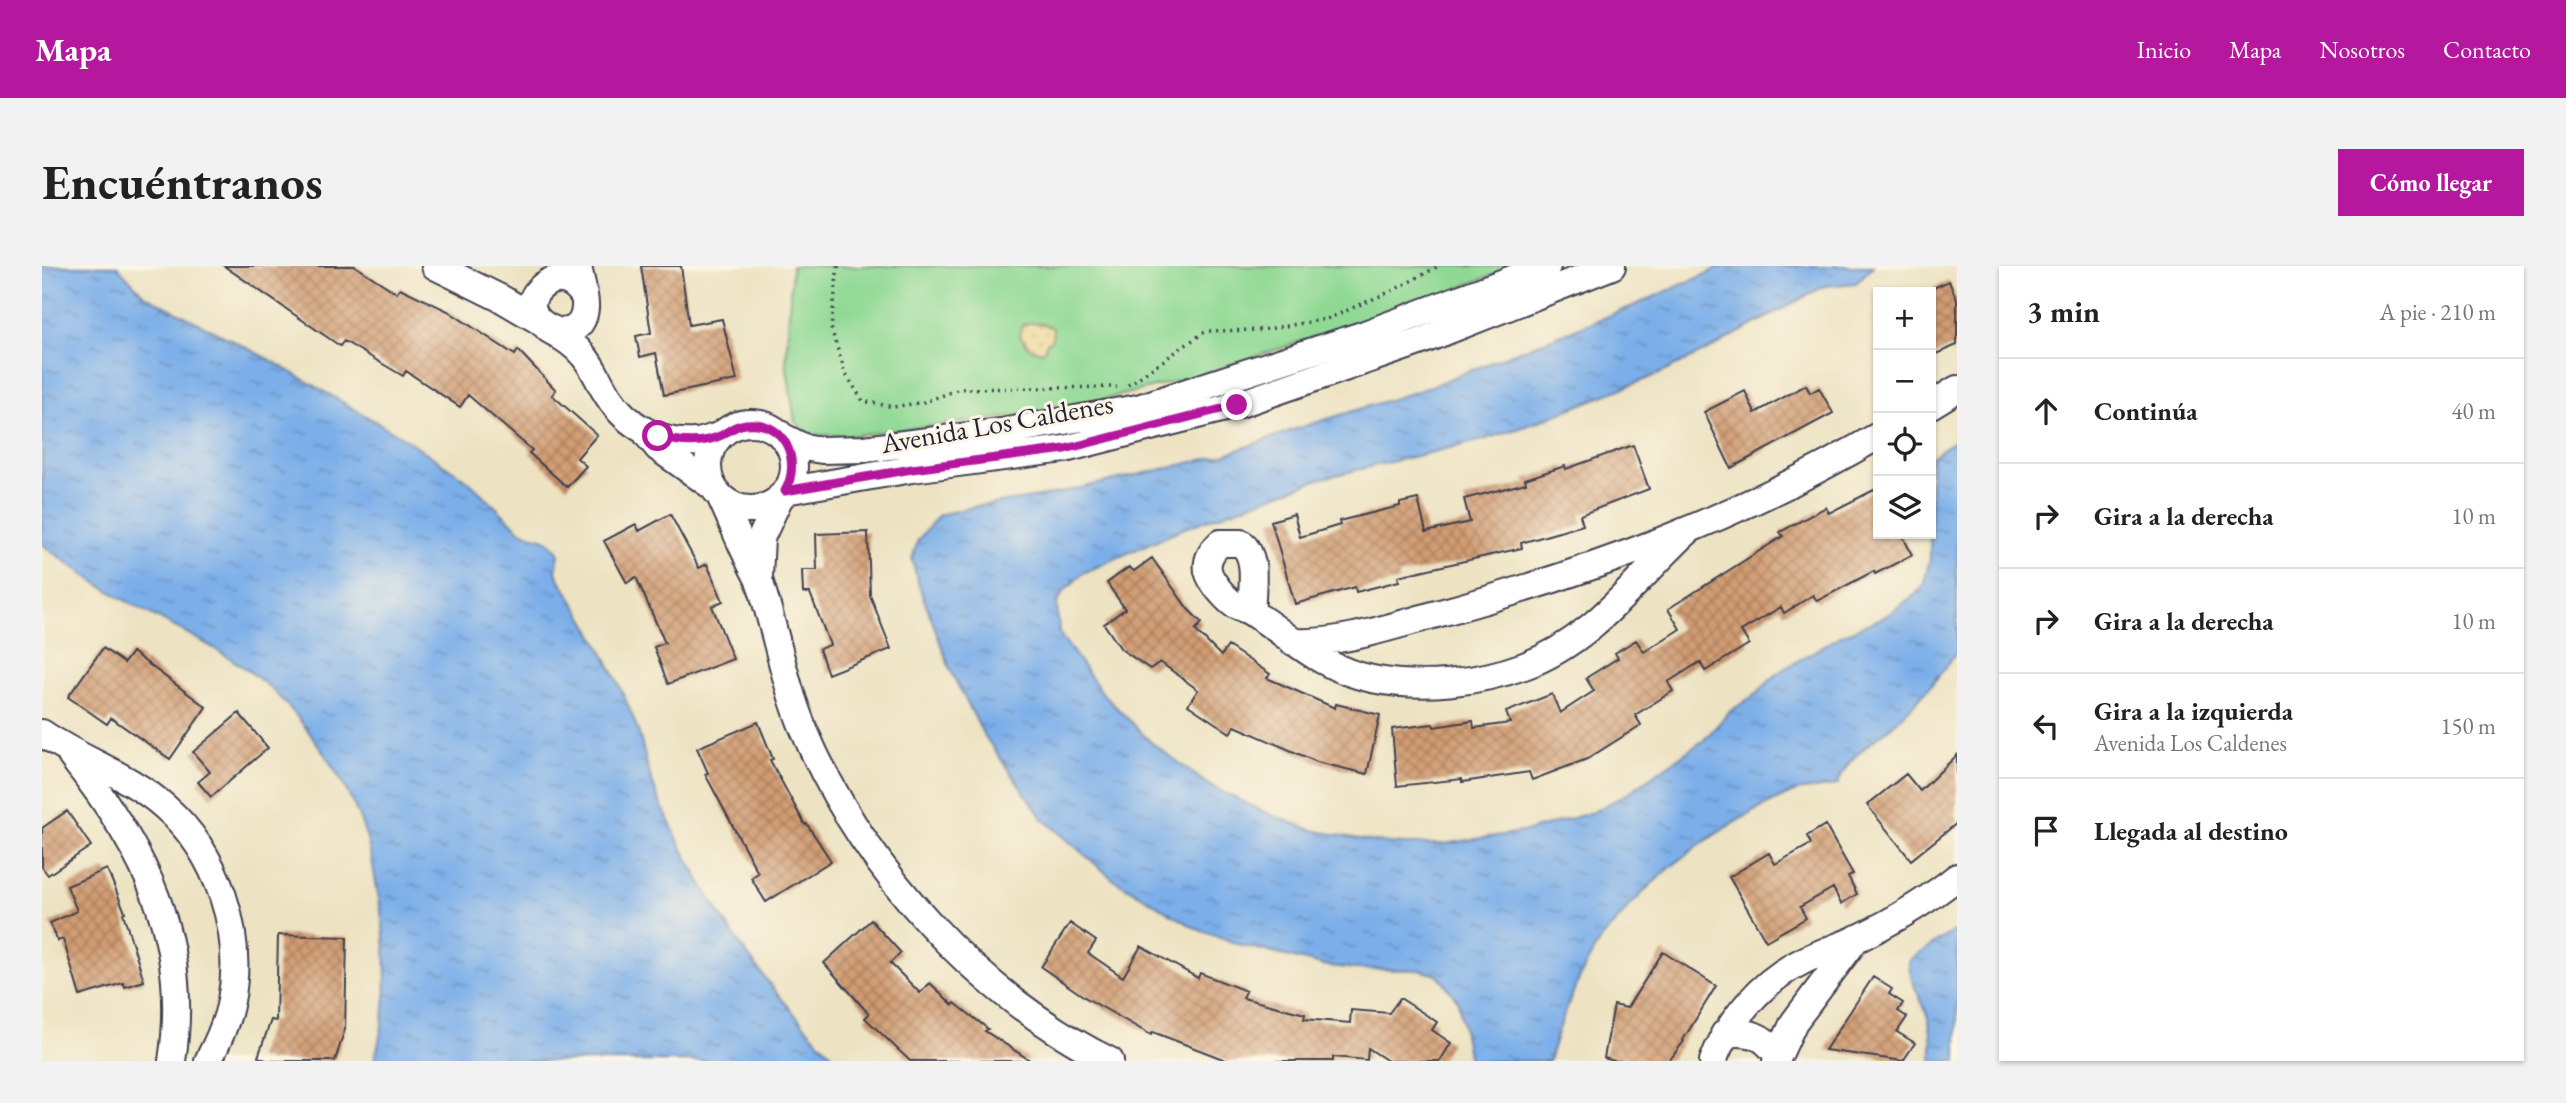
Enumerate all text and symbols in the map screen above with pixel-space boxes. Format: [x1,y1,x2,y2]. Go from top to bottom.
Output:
text: Mapa [35,28,112,71]
text: Inicio [2137,34,2191,65]
text: Mapa [2229,34,2281,65]
text: Nosotros [2319,34,2405,65]
text: Contacto [2443,34,2531,65]
button: Cómo llegar [2338,149,2524,216]
text: Encuéntranos [42,150,323,214]
map controls [1873,287,1936,539]
button: + [1873,287,1936,350]
text: 3 min [2027,292,2100,331]
text: A pie · 210 m [2380,297,2496,327]
button: − [1873,350,1936,413]
street label: Avenida Los Caldenes [877,385,1116,461]
route end [1221,389,1252,420]
icon: ahead [2027,392,2065,430]
text: Continúa [2094,394,2198,428]
text: 40 m [2451,396,2496,426]
button: locate [1873,413,1936,476]
route start [642,420,673,451]
button: layers [1873,476,1936,539]
icon: right [2027,497,2065,535]
text: Gira a la derecha [2094,499,2274,533]
text: 10 m [2451,501,2496,531]
icon: right [2027,602,2065,640]
text: Gira a la derecha [2094,604,2274,638]
text: 10 m [2451,606,2496,636]
text: Gira a la izquierda [2094,694,2293,728]
icon: left [2027,707,2065,745]
text: 150 m [2440,711,2496,741]
text: Avenida Los Caldenes [2094,728,2287,758]
icon: arrive [2027,812,2065,850]
text: Llegada al destino [2094,814,2288,848]

